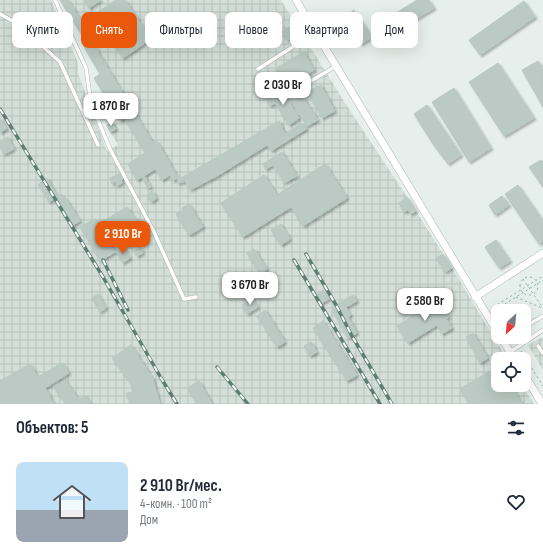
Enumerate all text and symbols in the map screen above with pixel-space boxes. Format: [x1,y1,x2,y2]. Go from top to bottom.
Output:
chip: Купить [12,12,73,48]
chip: Снять [81,12,137,48]
chip: Фильтры [145,12,217,48]
chip: Новое [225,12,282,48]
chip: Квартира [290,12,363,48]
chip: Дом [371,12,418,48]
pin: 2 030 Br [242,72,324,106]
text: 2 030 Br [264,77,302,93]
pin: 1 870 Br [70,93,152,127]
text: 1 870 Br [92,98,130,114]
pin: 2 910 Br [82,221,164,255]
text: 2 910 Br [104,226,142,242]
pin: 3 670 Br [209,272,291,306]
text: 3 670 Br [231,277,269,293]
pin: 2 580 Br [384,288,466,322]
text: 2 580 Br [406,293,444,309]
north arrow [491,304,531,344]
map controls [491,304,531,392]
button: locate [491,352,531,392]
icon: filters [505,417,527,439]
text: Объектов: 5 [16,418,89,438]
text: 2 910 Br/мес. [140,476,222,496]
icon: home [48,478,96,526]
icon: heart [505,491,527,513]
text: 4-комн. · 100 m² [140,496,212,512]
text: Дом [140,512,158,528]

